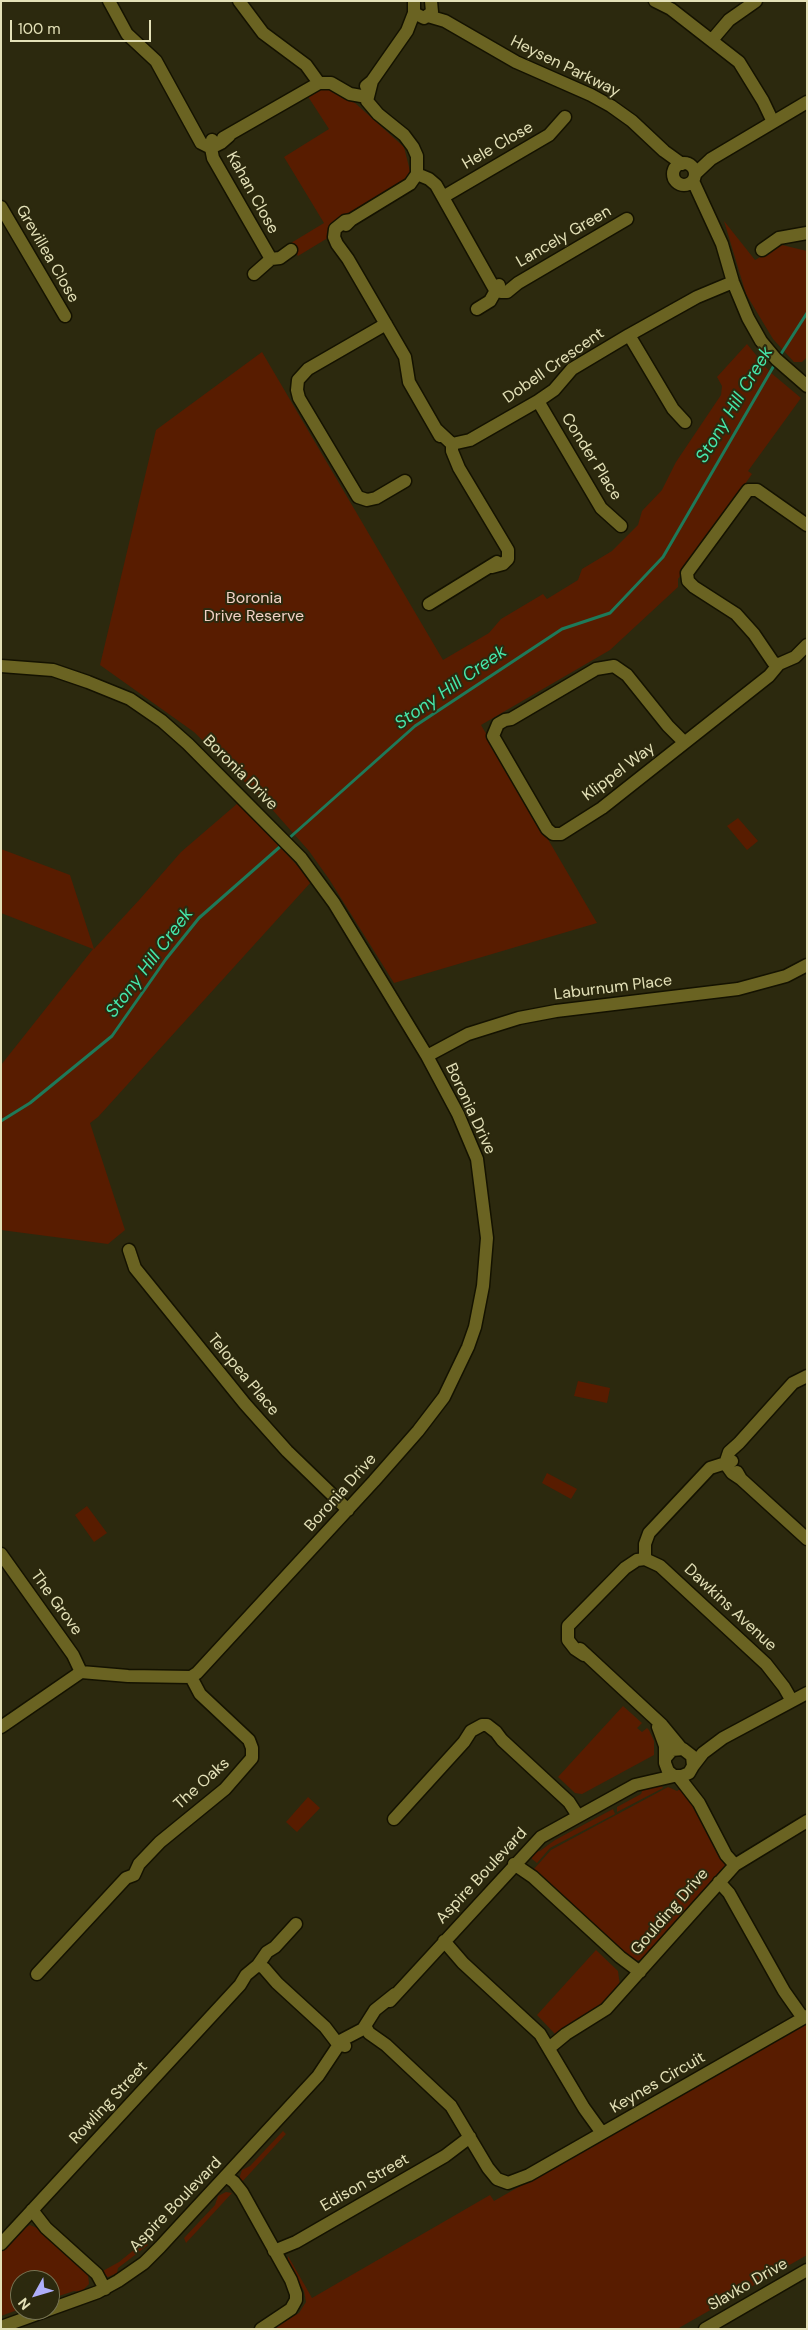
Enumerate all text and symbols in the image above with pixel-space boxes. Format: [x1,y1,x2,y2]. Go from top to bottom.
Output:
scale bar [12,10,154,42]
text: 100 m [18,19,61,39]
street label: Heysen Parkway [507,32,623,102]
street label: Hele Close [459,118,537,174]
street label: Kahan Close [222,149,282,237]
street label: Grevillea Close [11,202,83,306]
street label: Lancely Green [513,202,615,272]
street label: Dobell Crescent [500,324,608,408]
water label: Stony Hill Creek [692,343,778,467]
street label: Conder Place [557,410,625,504]
park label: Boronia Drive Reserve [204,589,304,627]
water label: Stony Hill Creek [391,641,511,735]
street label: Boronia Drive [199,732,281,814]
street label: Klippel Way [579,739,659,805]
water label: Stony Hill Creek [102,904,198,1022]
street label: Laburnum Place [553,971,673,1005]
street label: Boronia Drive [441,1060,499,1158]
street label: Telopea Place [203,1330,283,1420]
street label: Boronia Drive [301,1450,381,1536]
street label: Dawkins Avenue [680,1560,780,1656]
street label: The Grove [26,1567,86,1639]
street label: The Oaks [170,1754,234,1814]
street label: Aspire Boulevard [433,1824,531,1928]
street label: Goulding Drive [627,1865,713,1959]
street label: Keynes Circuit [607,2048,709,2118]
street label: Rowling Street [66,2058,152,2148]
street label: Edison Street [317,2150,413,2216]
street label: Aspire Boulevard [126,2154,226,2256]
street label: Slavko Drive [705,2254,791,2316]
north arrow [10,2270,60,2320]
text: N [14,2294,34,2313]

